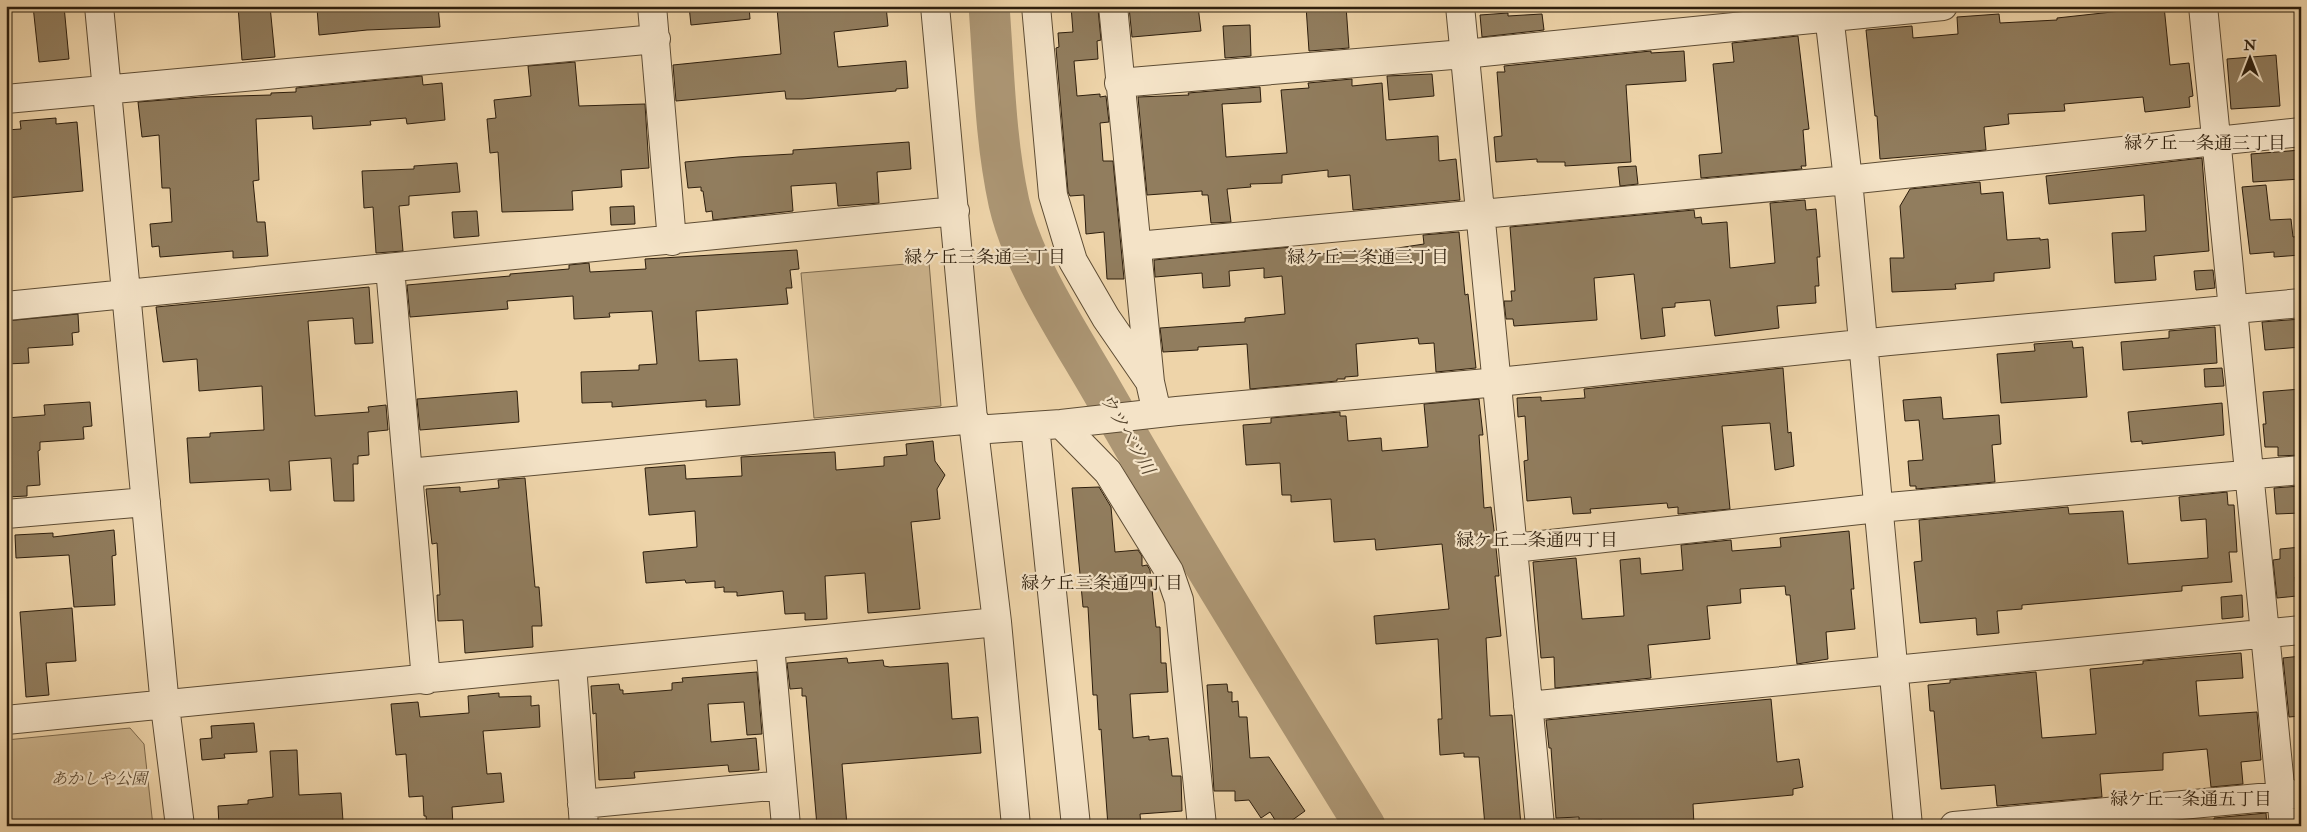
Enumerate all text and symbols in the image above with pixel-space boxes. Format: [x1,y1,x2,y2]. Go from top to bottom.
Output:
north arrow [2224,32,2274,82]
text: N [2243,37,2257,54]
district label: 緑ケ丘一条通三丁目 [2124,132,2286,155]
district label: 緑ケ丘三条通三丁目 [904,246,1066,269]
district label: 緑ケ丘二条通三丁目 [1287,246,1449,269]
water label: ウツベツ川 [1095,389,1160,480]
district label: 緑ケ丘二条通四丁目 [1456,529,1618,552]
district label: 緑ケ丘三条通四丁目 [1021,572,1183,595]
park label: あかしや公園 [51,769,150,789]
district label: 緑ケ丘一条通五丁目 [2110,788,2272,811]

